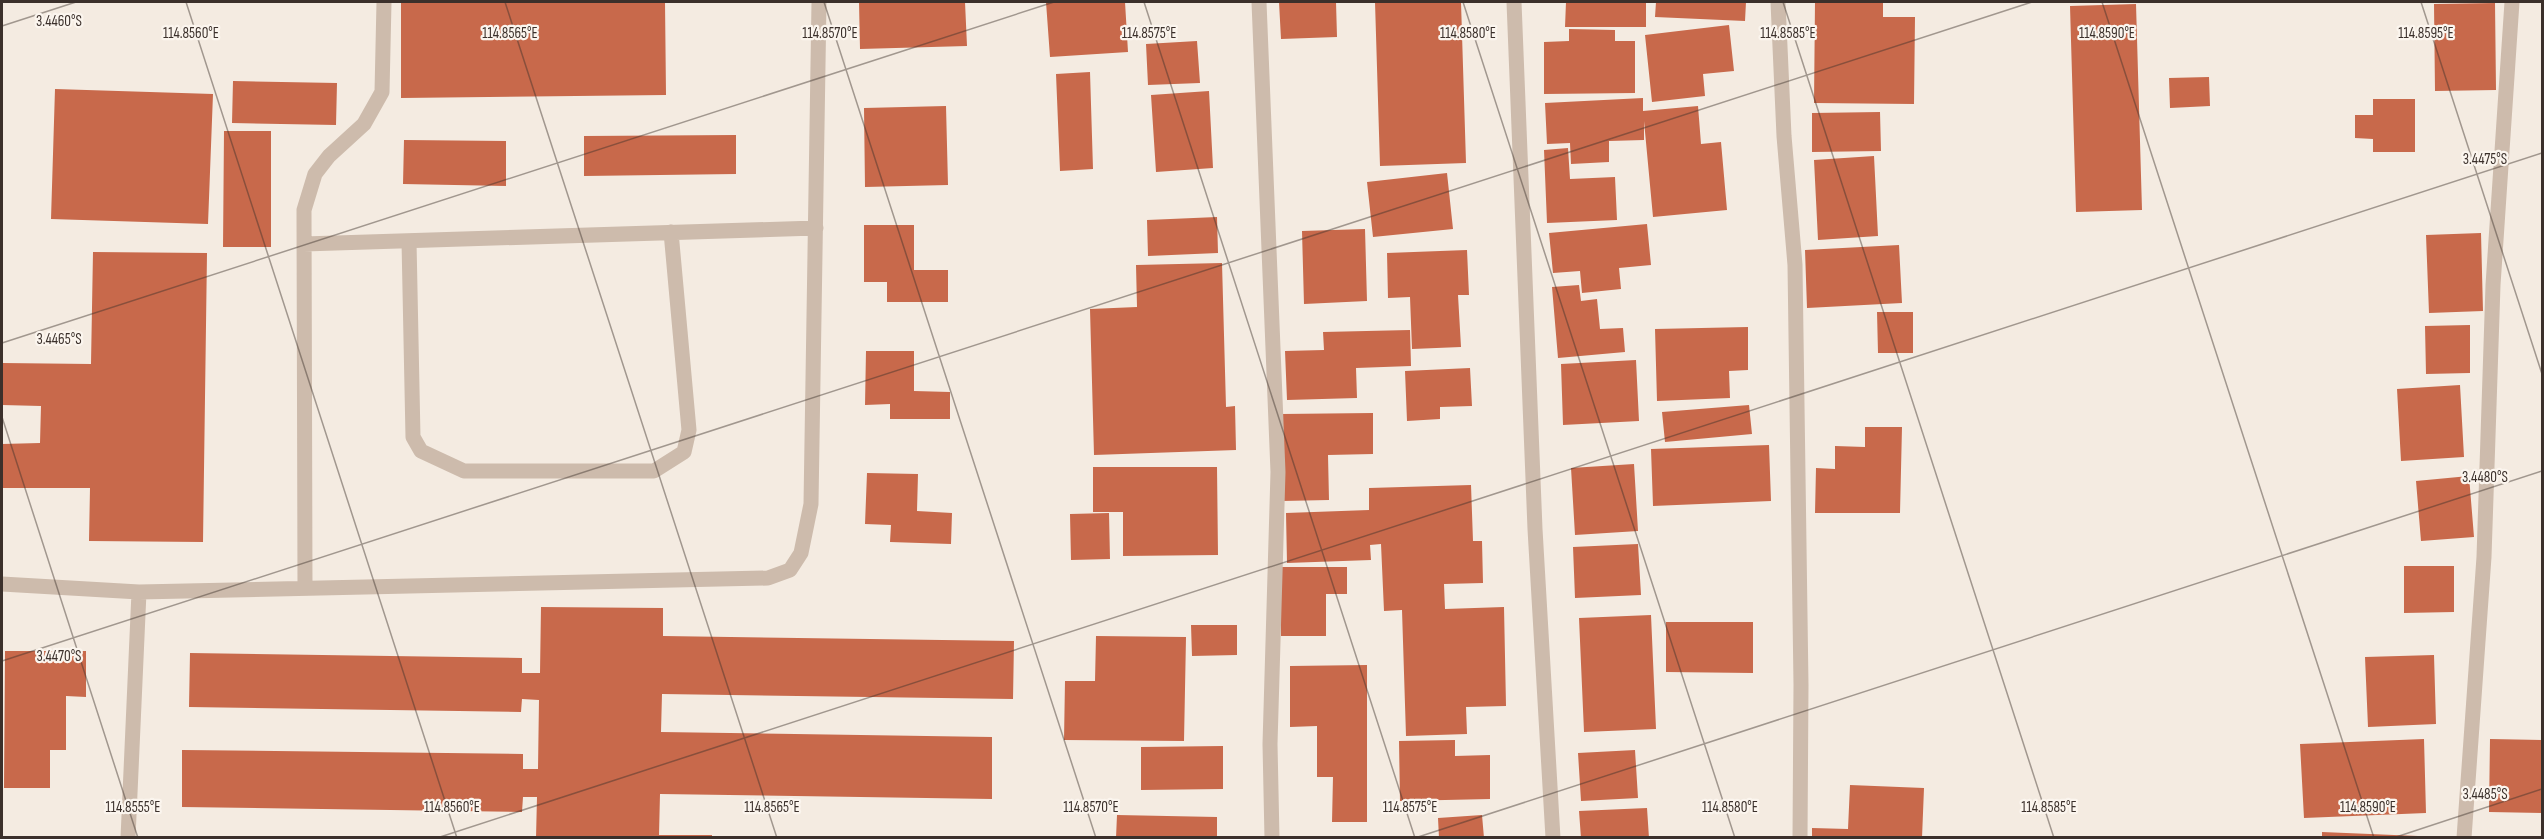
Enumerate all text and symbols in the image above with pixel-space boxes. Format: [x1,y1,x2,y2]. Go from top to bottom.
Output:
text: 3.4460°S [36,12,82,31]
text: 114.8560°E [163,24,219,43]
text: 114.8565°E [482,24,538,43]
text: 114.8570°E [802,24,858,43]
text: 114.8575°E [1122,24,1176,43]
text: 114.8580°E [1440,24,1496,43]
text: 114.8585°E [1760,24,1816,43]
text: 114.8590°E [2079,24,2135,43]
text: 114.8595°E [2398,24,2454,43]
text: 3.4475°S [2463,150,2507,169]
text: 3.4465°S [36,330,82,349]
text: 3.4480°S [2462,468,2508,487]
text: 3.4470°S [36,647,82,666]
text: 3.4485°S [2462,785,2508,804]
text: 114.8555°E [106,798,160,817]
text: 114.8560°E [424,798,480,817]
text: 114.8565°E [744,798,800,817]
text: 114.8570°E [1063,798,1119,817]
text: 114.8575°E [1383,798,1437,817]
text: 114.8580°E [1702,798,1758,817]
text: 114.8585°E [2021,798,2077,817]
text: 114.8590°E [2340,798,2396,817]

